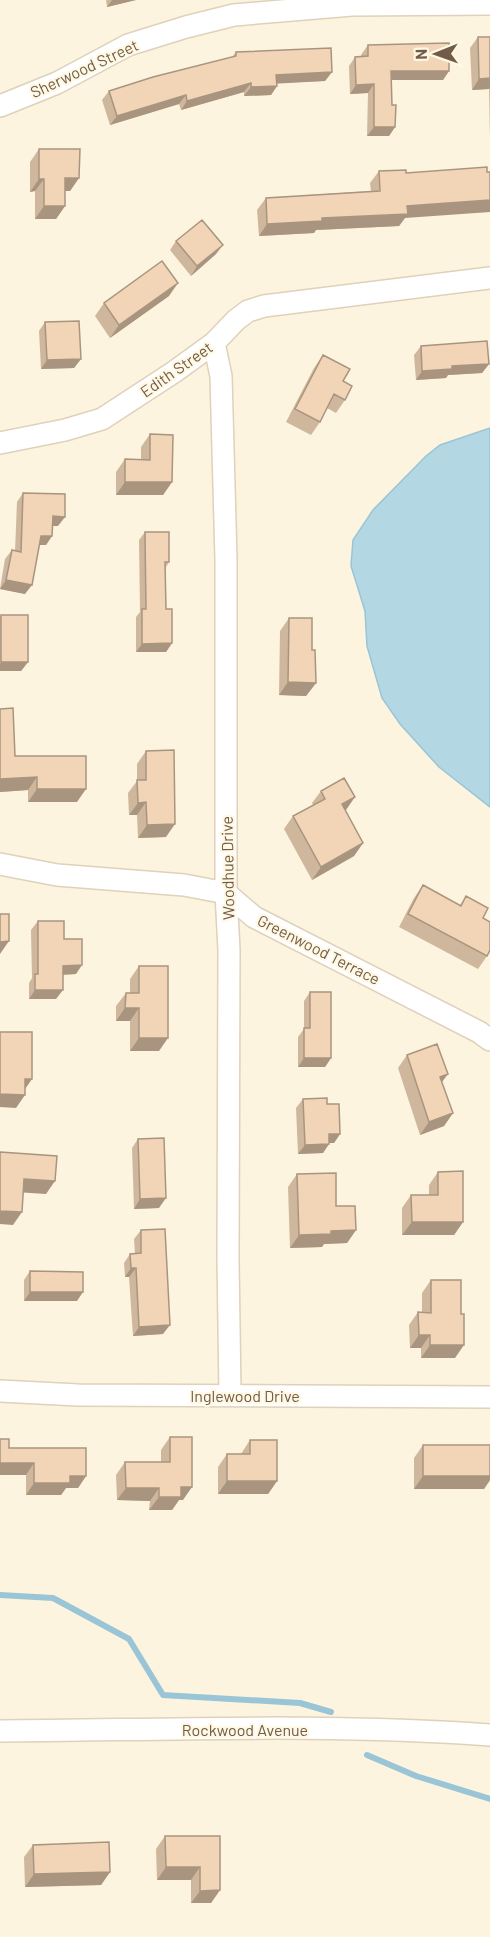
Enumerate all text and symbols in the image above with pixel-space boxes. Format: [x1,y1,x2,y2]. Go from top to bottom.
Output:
north arrow [406,24,466,84]
street label: Sherwood Street [27,35,141,101]
text: N [411,49,430,60]
street label: Edith Street [136,337,216,401]
street label: Woodhue Drive [217,816,237,920]
street label: Greenwood Terrace [255,910,383,988]
street label: Inglewood Drive [190,1386,300,1405]
street label: Rockwood Avenue [182,1720,308,1739]

